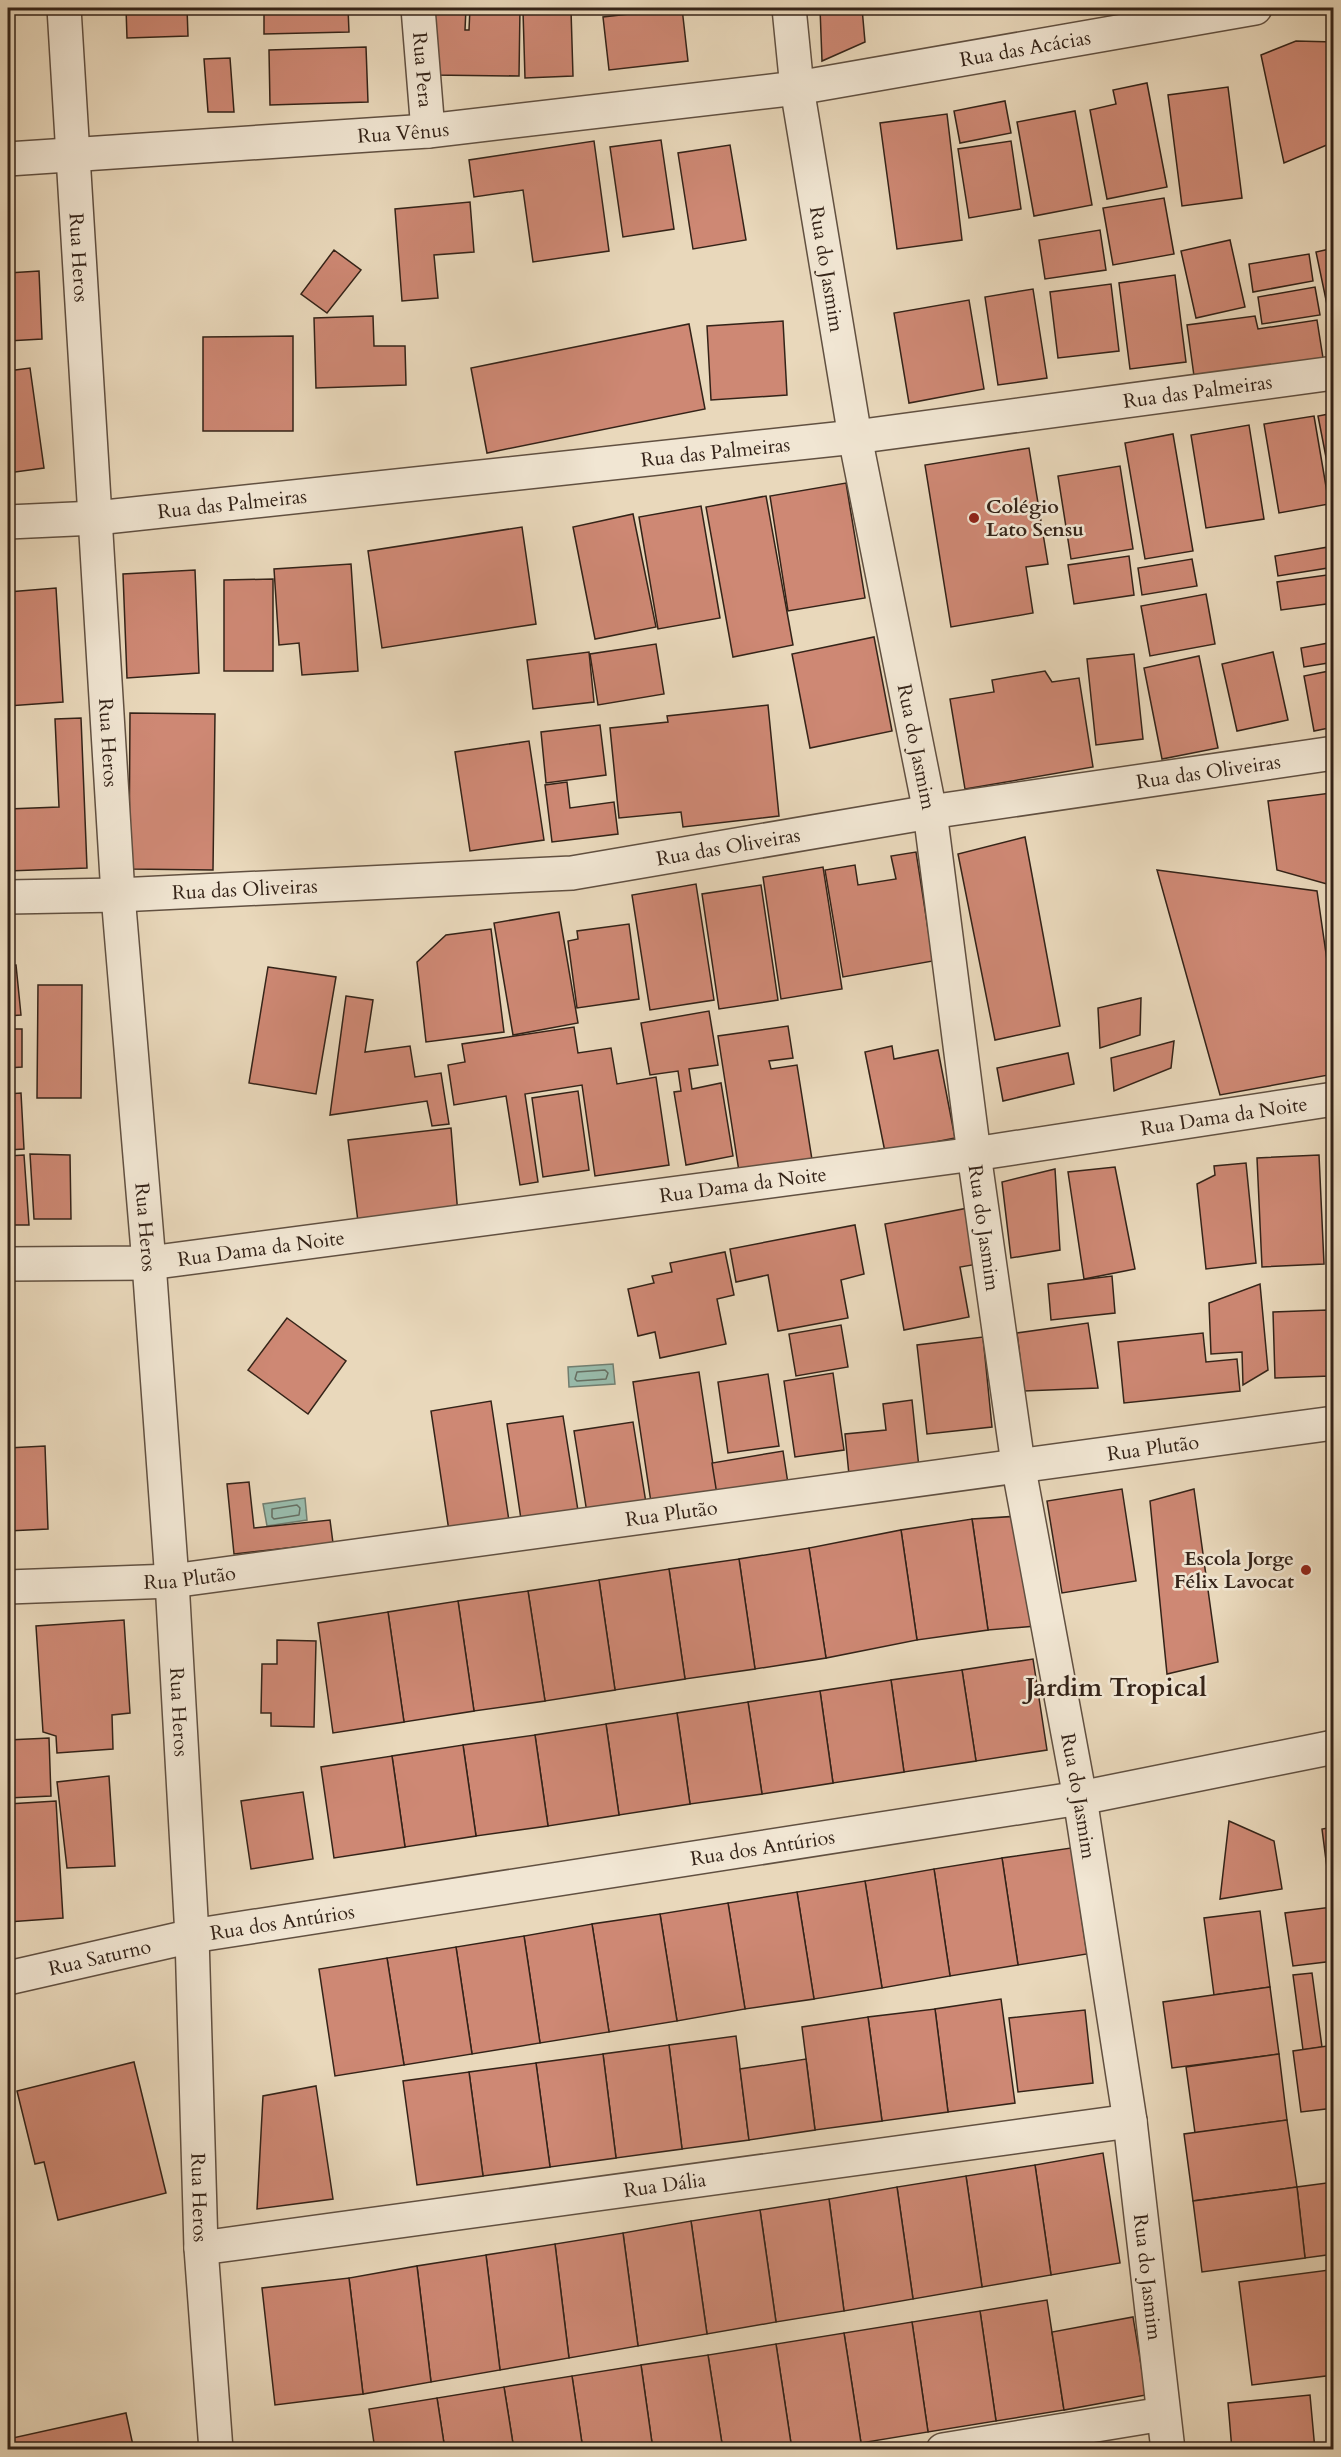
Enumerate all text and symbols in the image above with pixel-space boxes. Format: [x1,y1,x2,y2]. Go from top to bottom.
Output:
street label: Rua das Acácias [958,23,1093,73]
street label: Rua Pera [406,31,440,109]
street label: Rua Vênus [356,115,450,149]
street label: Rua do Jasmim [803,204,851,334]
street label: Rua Heros [63,212,95,303]
street label: Rua das Palmeiras [1121,368,1274,415]
street label: Rua das Palmeiras [639,431,791,473]
street label: Rua das Palmeiras [156,482,308,525]
place label: Colégio Lato Sensu [986,493,1084,543]
marker: Colégio Lato Sensu [967,511,981,525]
street label: Rua do Jasmim [891,682,943,812]
street label: Rua Heros [93,697,125,788]
street label: Rua das Oliveiras [1134,747,1282,795]
street label: Rua das Oliveiras [654,821,802,872]
street label: Rua das Oliveiras [171,872,318,906]
street label: Rua Dama da Noite [1139,1090,1309,1142]
street label: Rua Dama da Noite [658,1160,828,1209]
street label: Rua do Jasmim [962,1163,1007,1293]
street label: Rua Heros [129,1181,163,1273]
street label: Rua Dama da Noite [176,1224,346,1273]
street label: Rua Plutão [1105,1428,1201,1467]
street label: Rua Plutão [624,1493,719,1533]
place label: Escola Jorge Félix Lavocat [1174,1545,1294,1595]
street label: Rua Plutão [143,1559,238,1596]
marker: Escola Jorge Félix Lavocat [1299,1563,1313,1577]
street label: Rua Heros [163,1667,195,1757]
district label: Jardim Tropical [1021,1670,1207,1705]
street label: Rua do Jasmim [1055,1731,1103,1861]
street label: Rua dos Antúrios [688,1823,837,1872]
street label: Rua dos Antúrios [208,1897,356,1947]
street label: Rua Saturno [46,1932,154,1982]
street label: Rua Heros [185,2152,214,2243]
street label: Rua Dália [622,2166,708,2204]
street label: Rua do Jasmim [1127,2212,1169,2342]

